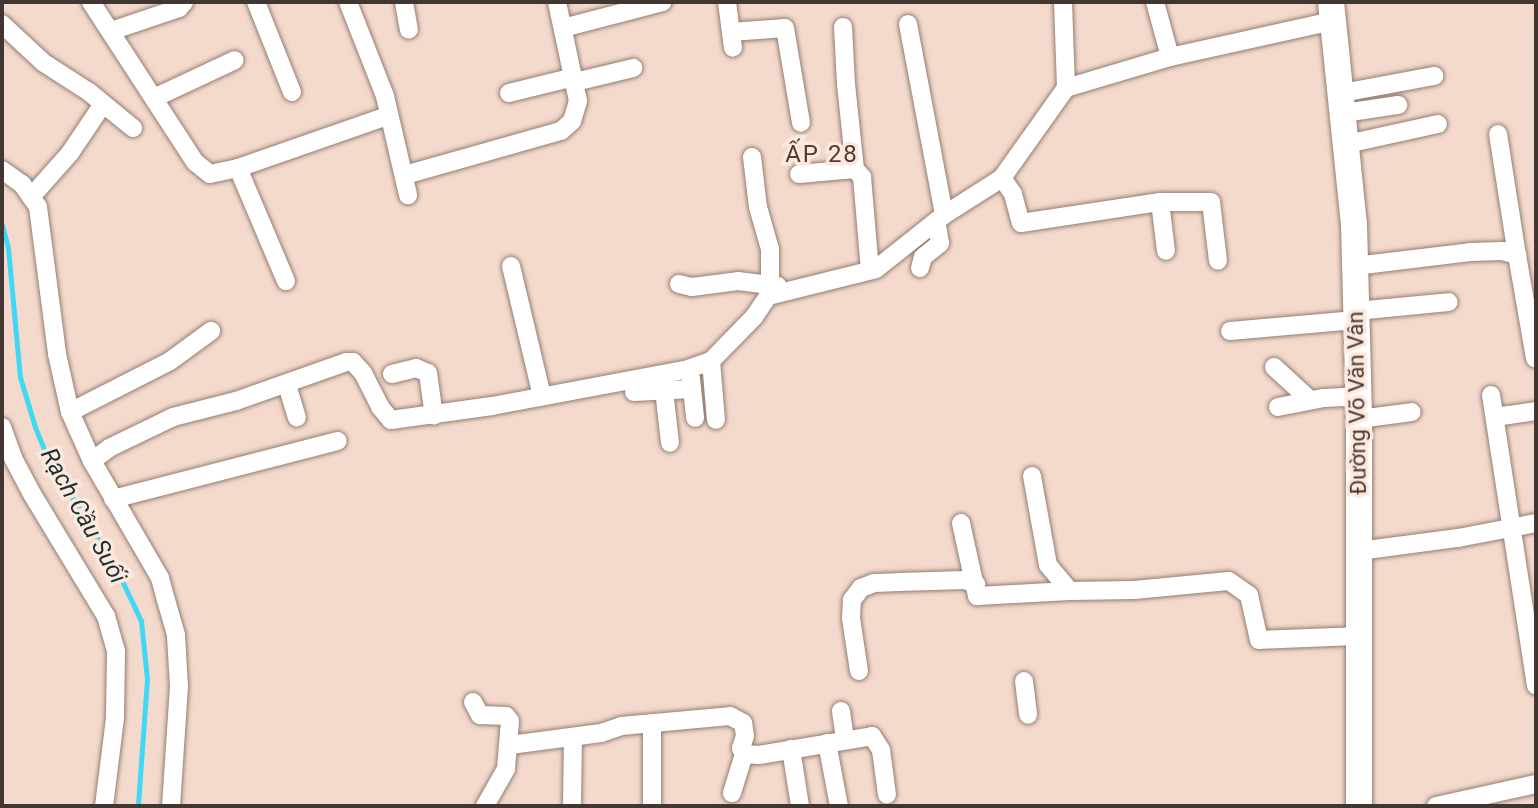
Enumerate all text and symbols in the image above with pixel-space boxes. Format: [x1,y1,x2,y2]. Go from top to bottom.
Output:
district label: ẤP 28 [785,141,859,169]
street label: Đường Võ Văn Vân [1342,311,1372,495]
water label: Rạch Cầu Suối [34,443,132,589]

